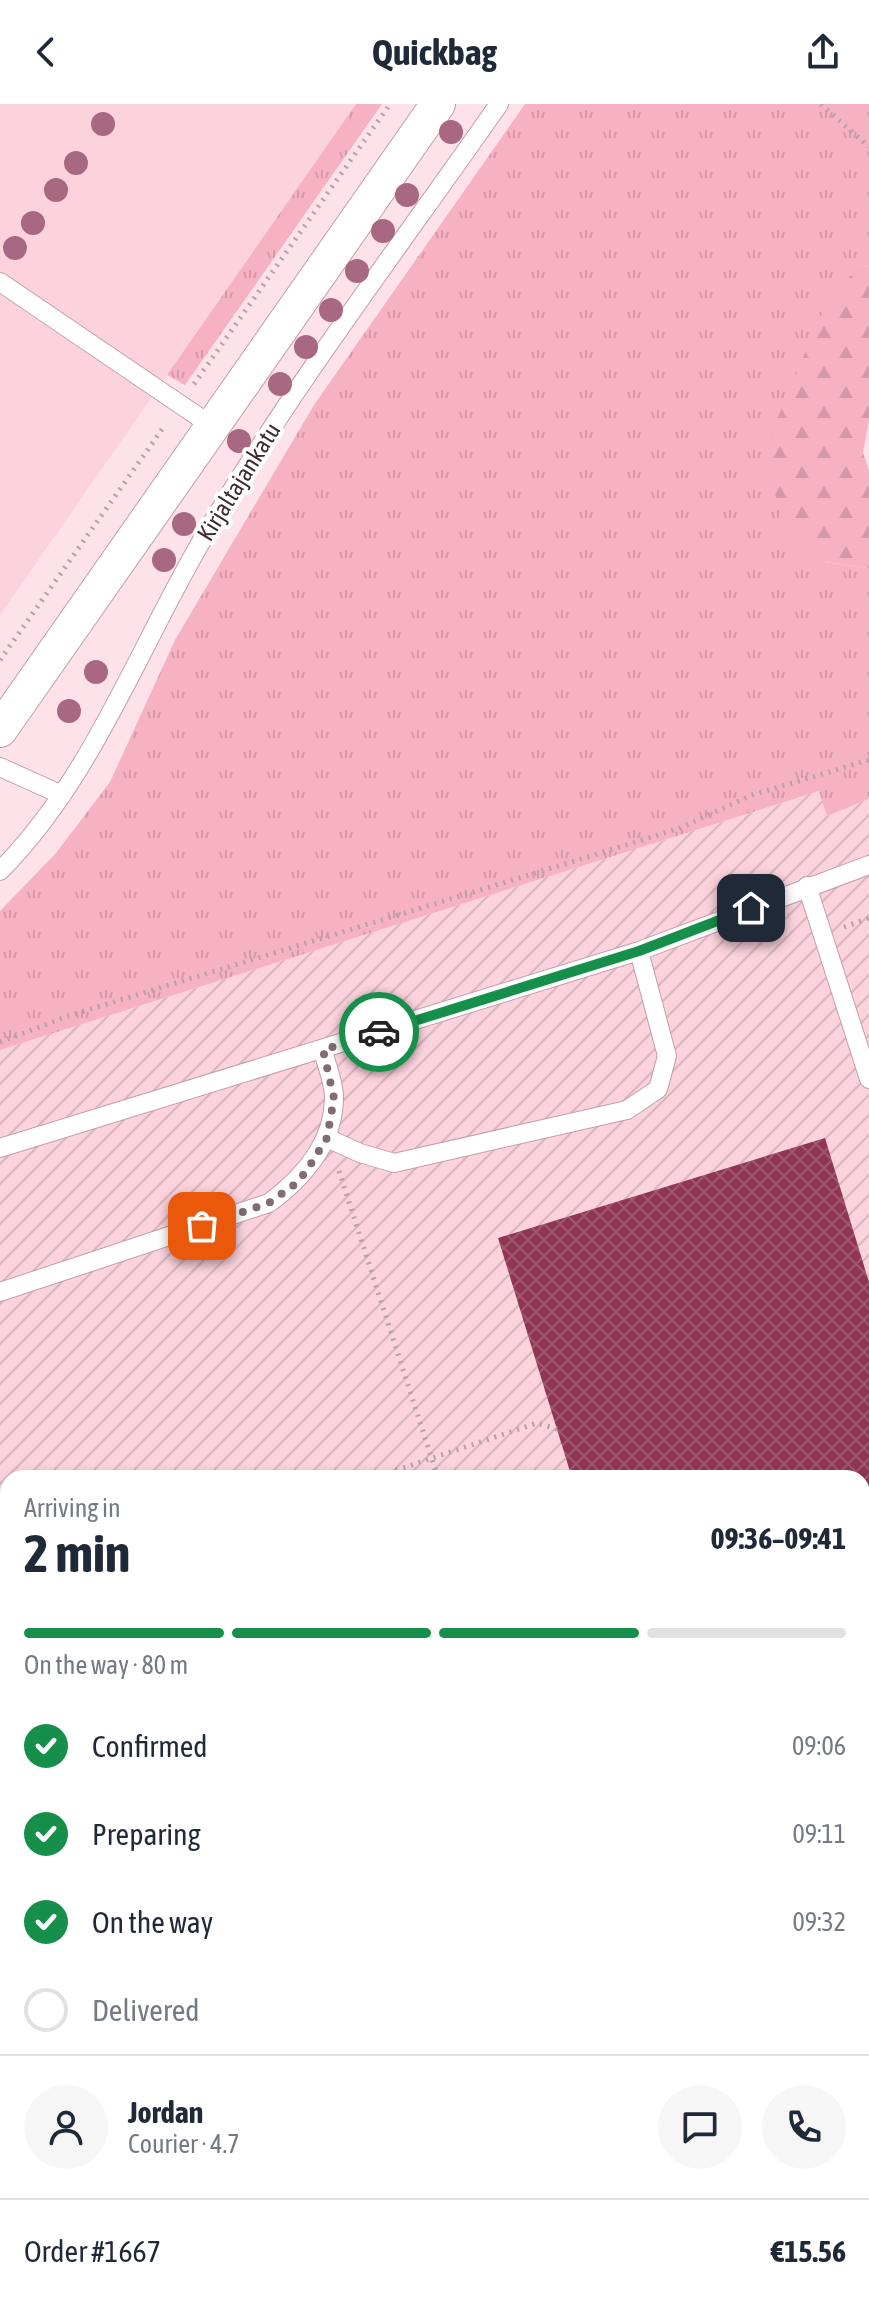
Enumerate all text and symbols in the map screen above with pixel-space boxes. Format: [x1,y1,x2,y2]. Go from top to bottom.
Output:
icon: back [24,30,68,74]
icon: share [801,30,845,74]
text: Quickbag [372,31,497,73]
street label: Kirjaltajankatu [192,418,286,546]
pin [717,874,785,942]
icon: home [729,886,773,930]
courier [339,992,419,1072]
icon: car [357,1010,401,1054]
pin [168,1192,236,1260]
icon: bag [180,1204,224,1248]
text: Arriving in [24,1493,121,1523]
text: 09:36–09:41 [711,1521,846,1555]
text: 2 min [24,1523,130,1583]
text: On the way · 80 m [24,1650,188,1680]
icon: check [24,1724,68,1768]
text: Confirmed [92,1729,207,1763]
text: 09:06 [792,1731,846,1761]
icon: check [24,1812,68,1856]
text: Preparing [92,1817,201,1851]
text: 09:11 [792,1819,846,1849]
icon: check [24,1900,68,1944]
text: On the way [92,1905,213,1939]
text: 09:32 [792,1907,846,1937]
text: Delivered [92,1993,200,2027]
button: person [24,2085,108,2169]
button: chat [658,2085,742,2169]
button: phone [762,2085,846,2169]
text: Jordan [128,2095,203,2129]
text: Courier · 4.7 [128,2129,239,2159]
text: Order #1667 [24,2234,161,2268]
text: €15.56 [771,2234,846,2268]

